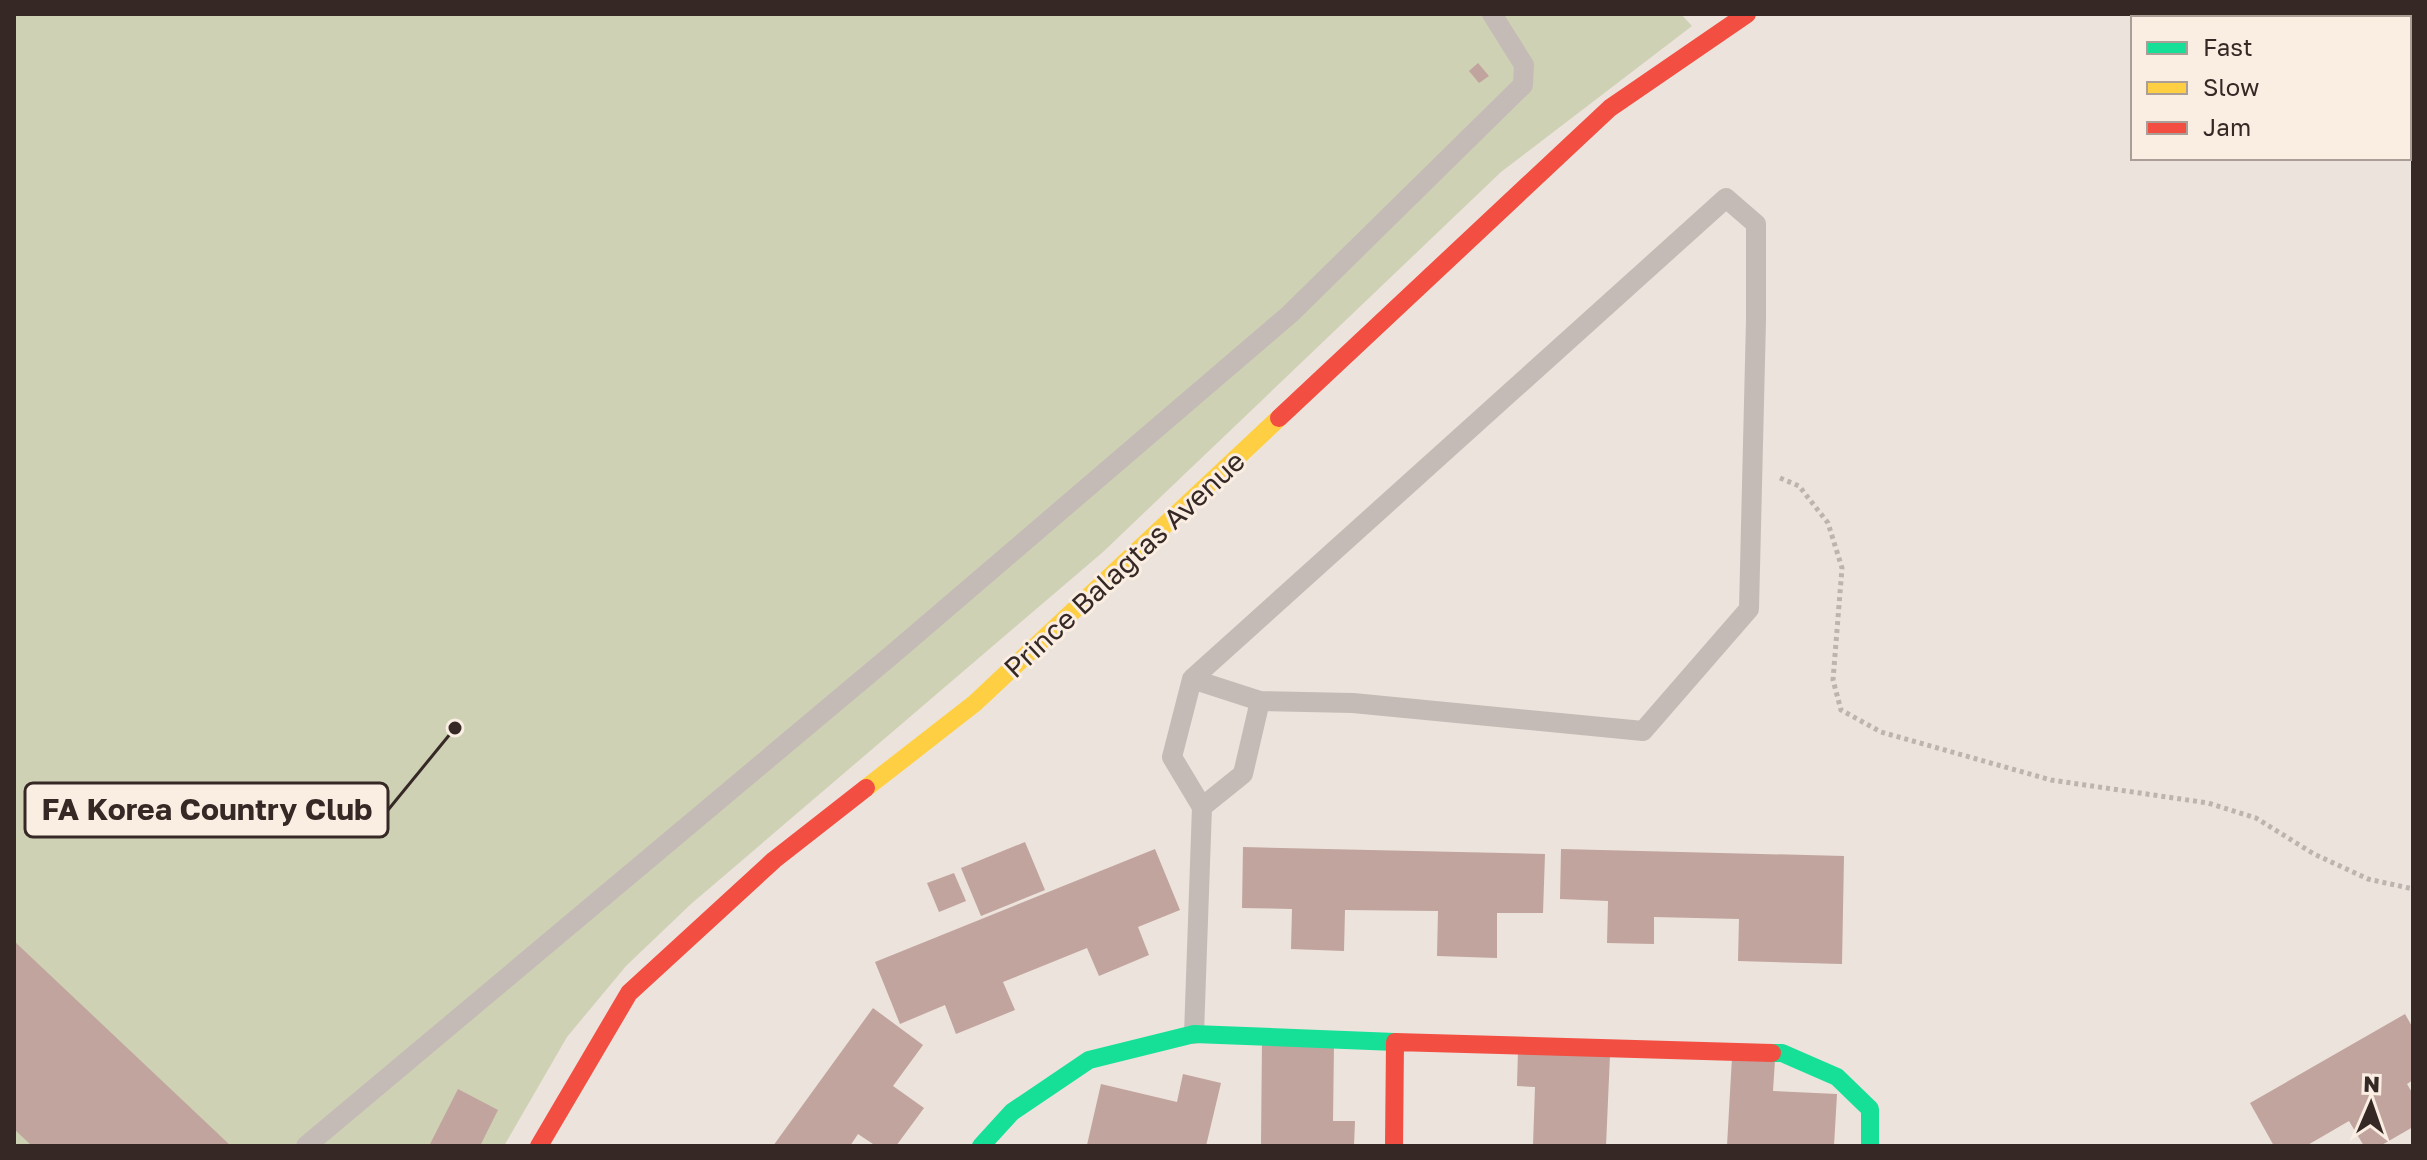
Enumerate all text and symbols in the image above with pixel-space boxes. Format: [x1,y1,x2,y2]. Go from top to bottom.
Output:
legend [2131,16,2411,160]
text: Fast [2203,32,2253,61]
text: Slow [2203,72,2259,101]
text: Jam [2203,112,2251,141]
street label: Prince Balagtas Avenue [997,444,1251,684]
callout: FA Korea Country Club [25,783,388,837]
text: FA Korea Country Club [41,791,373,827]
north arrow [2331,1064,2411,1144]
text: N [2363,1070,2381,1097]

